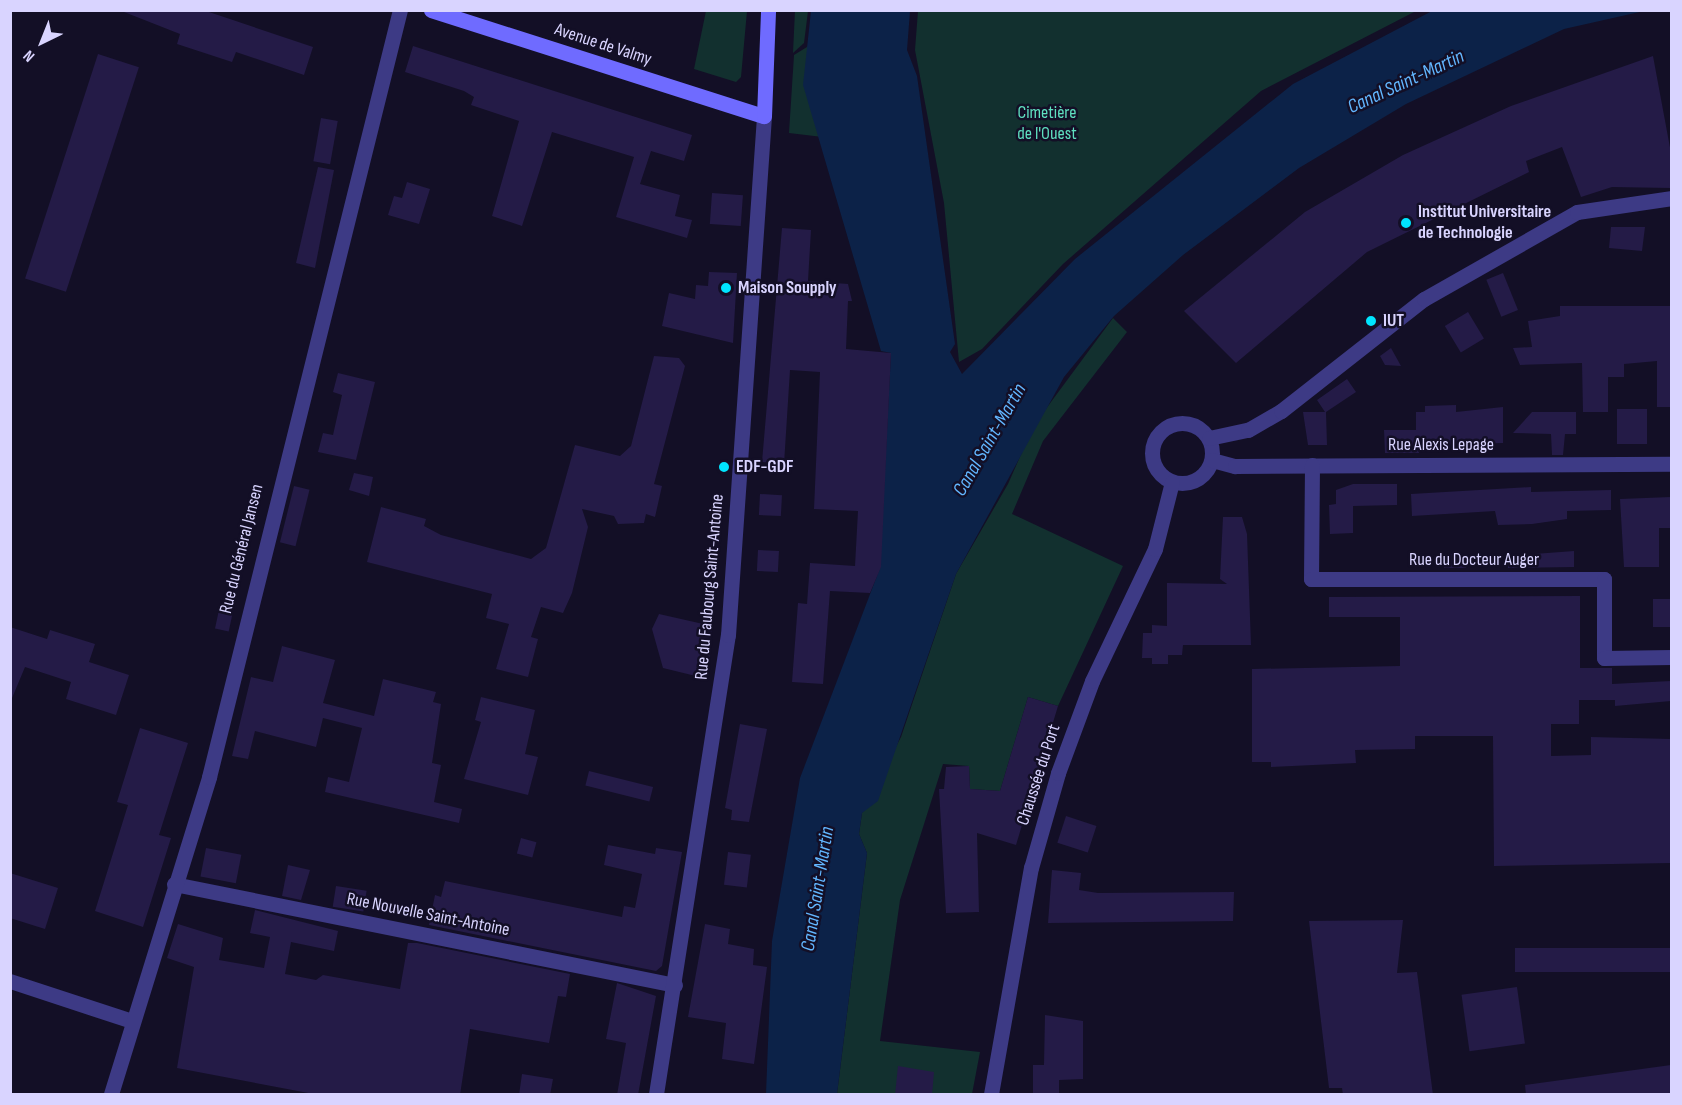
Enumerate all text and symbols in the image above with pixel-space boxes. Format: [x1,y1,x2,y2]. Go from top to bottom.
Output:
north arrow [12,12,72,72]
street label: Avenue de Valmy [552,19,654,71]
water label: Canal Saint-Martin [1344,45,1468,119]
text: N [20,46,39,65]
park label: Cimetière de l'Ouest [1017,103,1077,146]
place label: Institut Universitaire de Technologie [1418,202,1551,244]
marker: Institut Universitaire de Technologie [1399,216,1413,230]
place label: Maison Soupply [738,277,837,299]
marker: Maison Soupply [719,281,733,295]
place label: IUT [1383,310,1404,332]
marker: IUT [1364,314,1378,328]
water label: Canal Saint-Martin [948,379,1032,501]
street label: Rue Alexis Lepage [1388,434,1494,456]
place label: EDF-GDF [736,456,794,478]
marker: EDF-GDF [717,460,731,474]
street label: Rue du Général Jansen [215,482,269,616]
street label: Rue du Faubourg Saint-Antoine [691,493,729,681]
street label: Rue du Docteur Auger [1409,549,1539,571]
street label: Chaussée du Port [1013,722,1065,828]
water label: Canal Saint-Martin [796,825,840,953]
street label: Rue Nouvelle Saint-Antoine [345,889,511,941]

